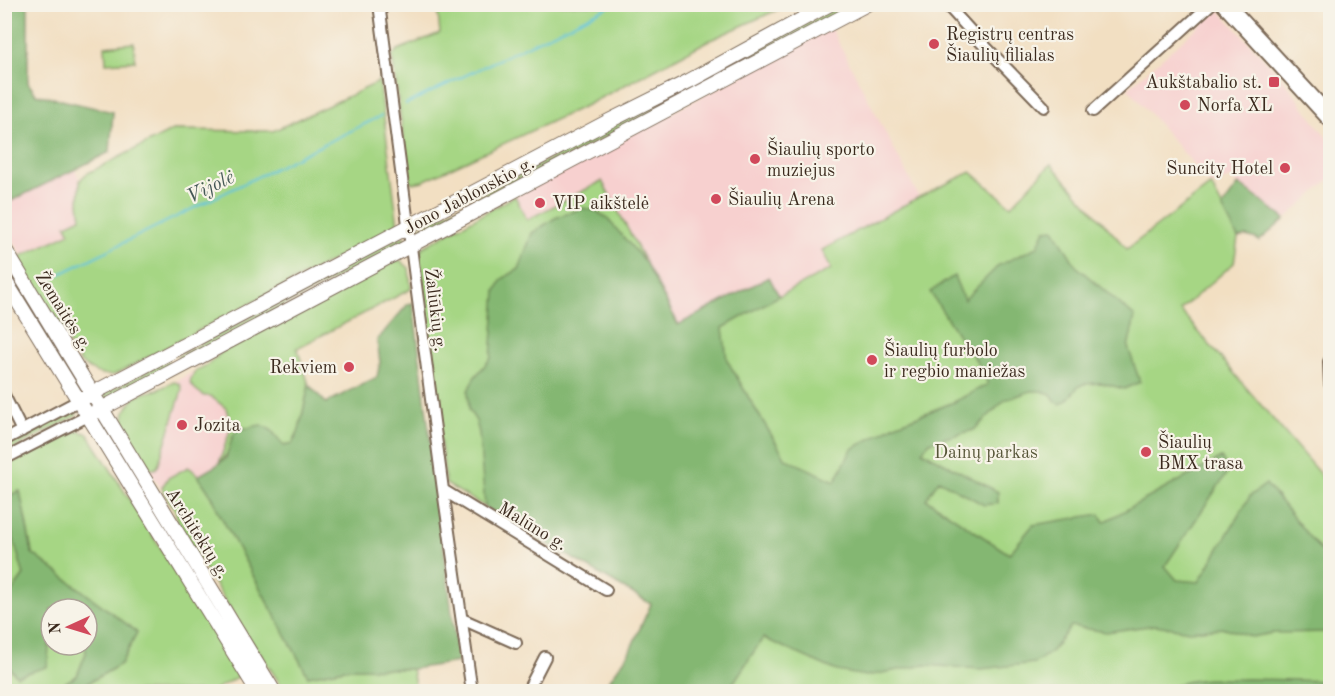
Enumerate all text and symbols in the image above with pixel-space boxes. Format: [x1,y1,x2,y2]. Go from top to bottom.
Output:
place label: Registrų centras Šiaulių filialas [946,26,1074,65]
marker: Registrų centras Šiaulių filialas [927,37,941,51]
place label: Aukštabalio st. [1145,74,1262,92]
marker: Aukštabalio st. [1267,75,1281,89]
place label: Norfa XL [1197,97,1273,115]
marker: Norfa XL [1178,98,1192,112]
place label: Šiaulių sporto muziejus [767,136,875,180]
marker: Šiaulių sporto muziejus [748,152,762,166]
street label: Jono Jablonskio g. [401,154,537,238]
place label: Suncity Hotel [1166,160,1273,178]
marker: Suncity Hotel [1278,161,1292,175]
water label: Vijolė [184,168,238,208]
place label: Šiaulių Arena [728,186,835,209]
marker: Šiaulių Arena [709,192,723,206]
place label: VIP aikštelė [552,195,649,213]
marker: VIP aikštelė [533,196,547,210]
street label: Žemaitės g. [32,266,98,355]
street label: Žaliūkių g. [421,267,453,353]
place label: Šiaulių furbolo ir regbio maniežas [884,337,1026,381]
marker: Šiaulių furbolo ir regbio maniežas [865,353,879,367]
place label: Rekviem [270,359,337,377]
marker: Rekviem [342,360,356,374]
place label: Jozita [194,417,241,435]
marker: Jozita [175,418,189,432]
place label: Šiaulių BMX trasa [1158,429,1243,473]
park label: Dainų parkas [934,444,1038,462]
marker: Šiaulių BMX trasa [1139,445,1153,459]
street label: Architektų g. [162,485,232,582]
street label: Malūno g. [495,499,570,554]
north arrow [39,597,99,657]
text: N [48,620,64,635]

